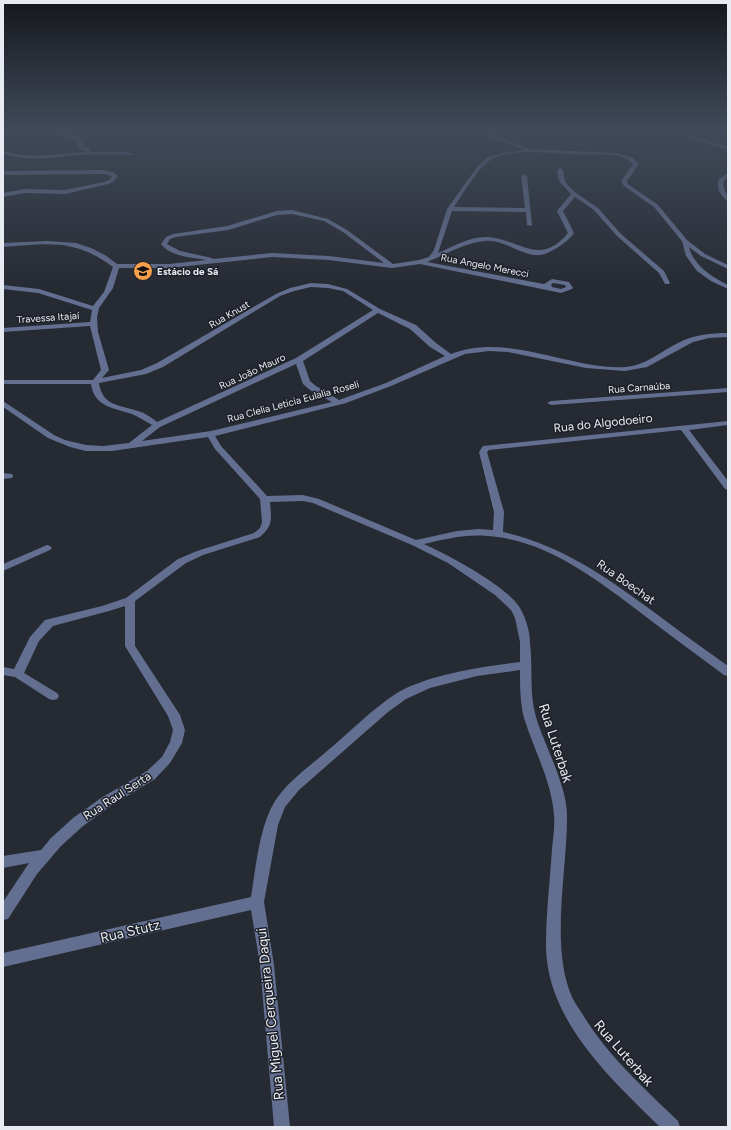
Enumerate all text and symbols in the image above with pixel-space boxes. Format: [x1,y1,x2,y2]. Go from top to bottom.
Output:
street label: Rua Angelo Merecci [440,251,530,280]
school or university icon: Estácio de Sá [132,260,154,282]
place label: Estácio de Sá [157,265,218,278]
street label: Rua Knust [206,297,252,331]
street label: Travessa Itajaí [16,309,80,326]
street label: Rua João Mauro [217,350,288,393]
street label: Rua Clelia Leticia Eulalia Roseli [226,378,361,425]
street label: Rua Carnaúba [607,379,671,396]
street label: Rua do Algodoeiro [553,411,653,435]
street label: Rua Boechat [594,557,658,607]
street label: Rua Luterbak [535,702,576,785]
street label: Rua Raul Serta [81,769,153,823]
street label: Rua Stutz [98,916,162,947]
street label: Rua Miguel Cerqueira Daqui [253,927,288,1101]
street label: Rua Luterbak [590,1017,657,1090]

